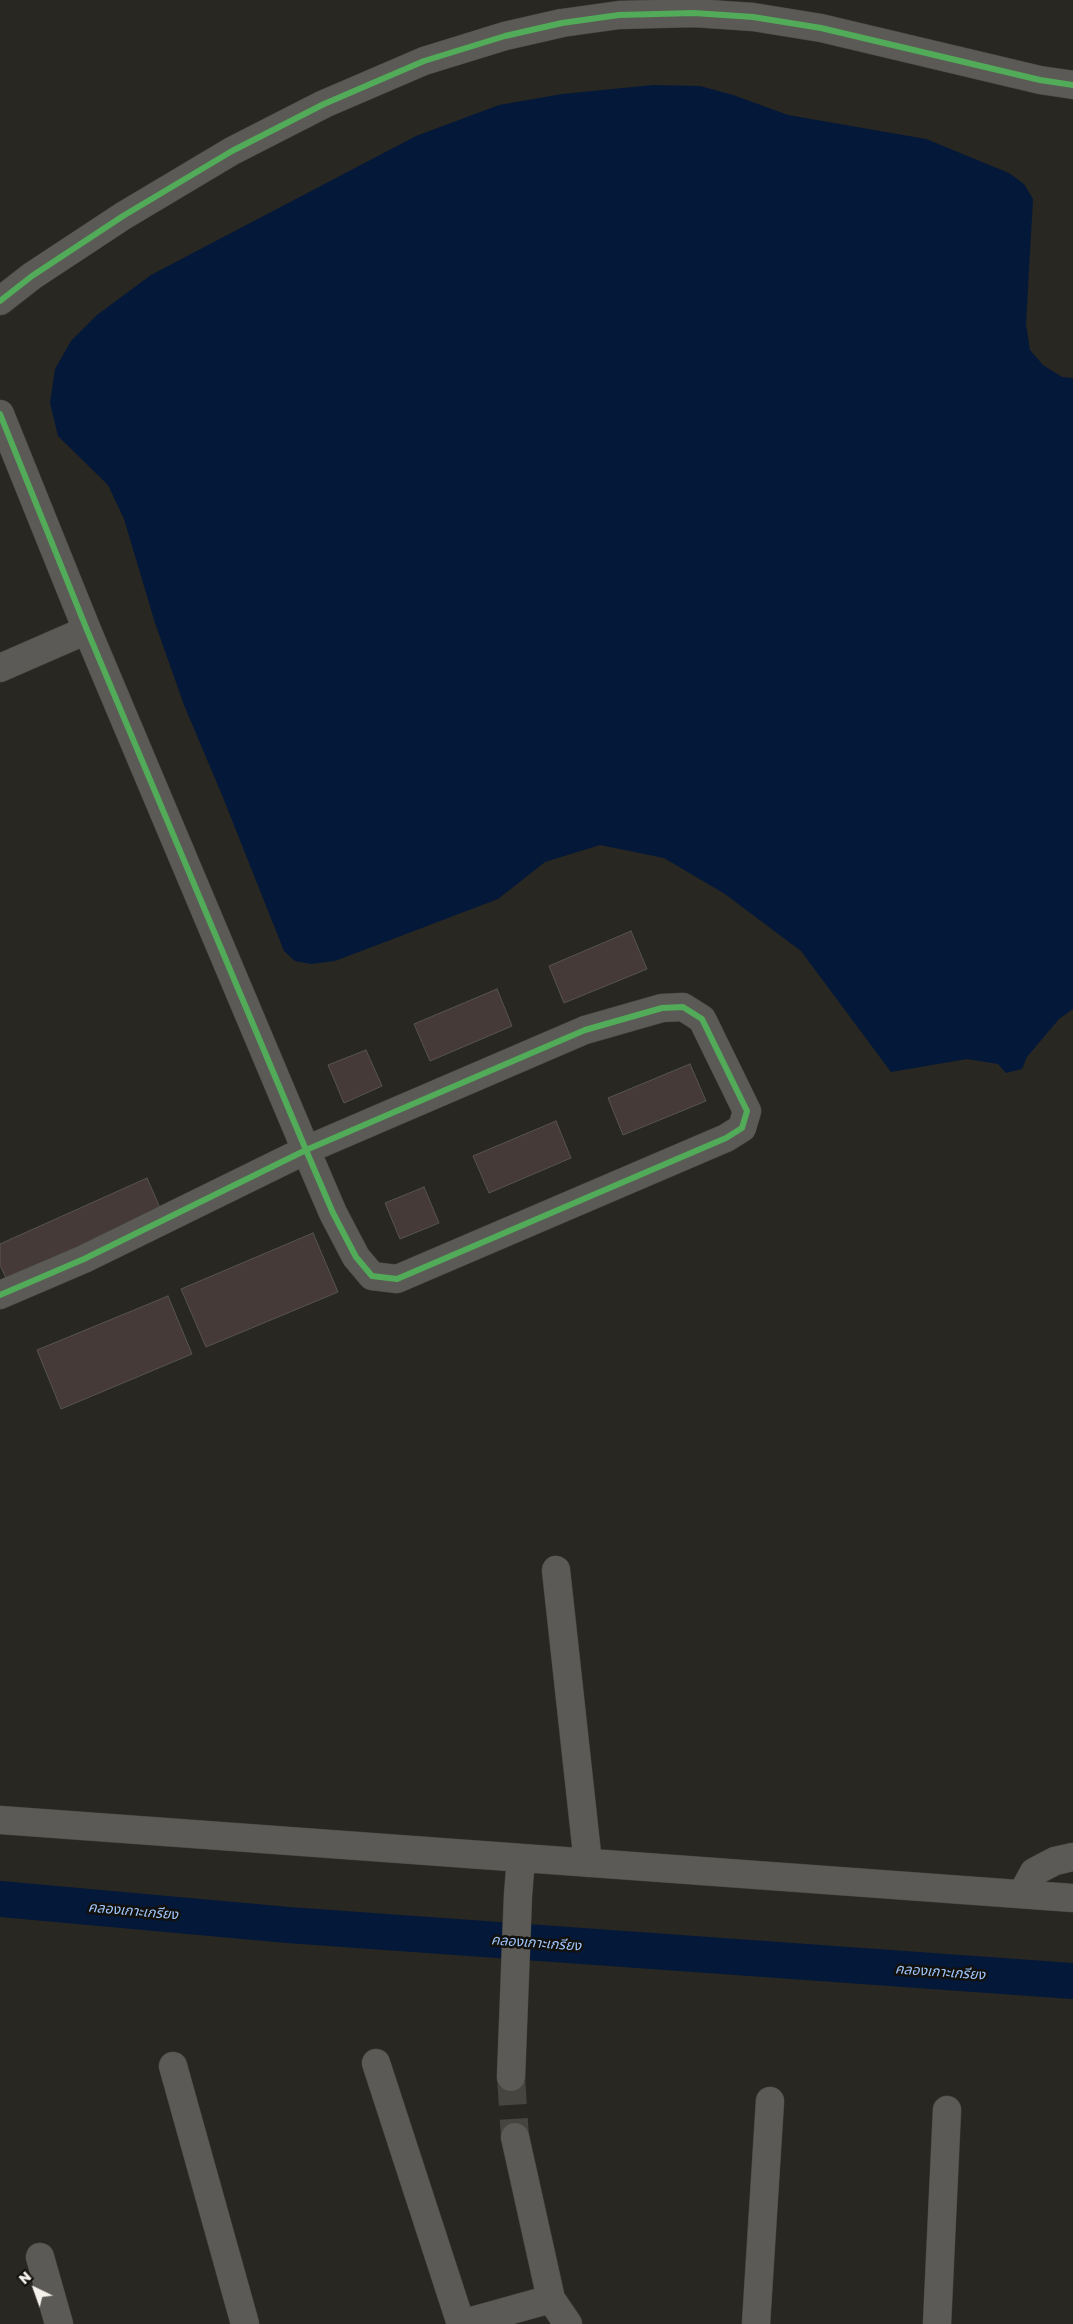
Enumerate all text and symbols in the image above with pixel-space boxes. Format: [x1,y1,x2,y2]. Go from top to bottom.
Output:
water label: คลองเกาะเกรียง [87,1899,179,1923]
water label: คลองเกาะเกรียง [490,1931,582,1955]
water label: คลองเกาะเกรียง [894,1960,986,1984]
north arrow [10,2264,60,2314]
text: N [15,2268,34,2287]

